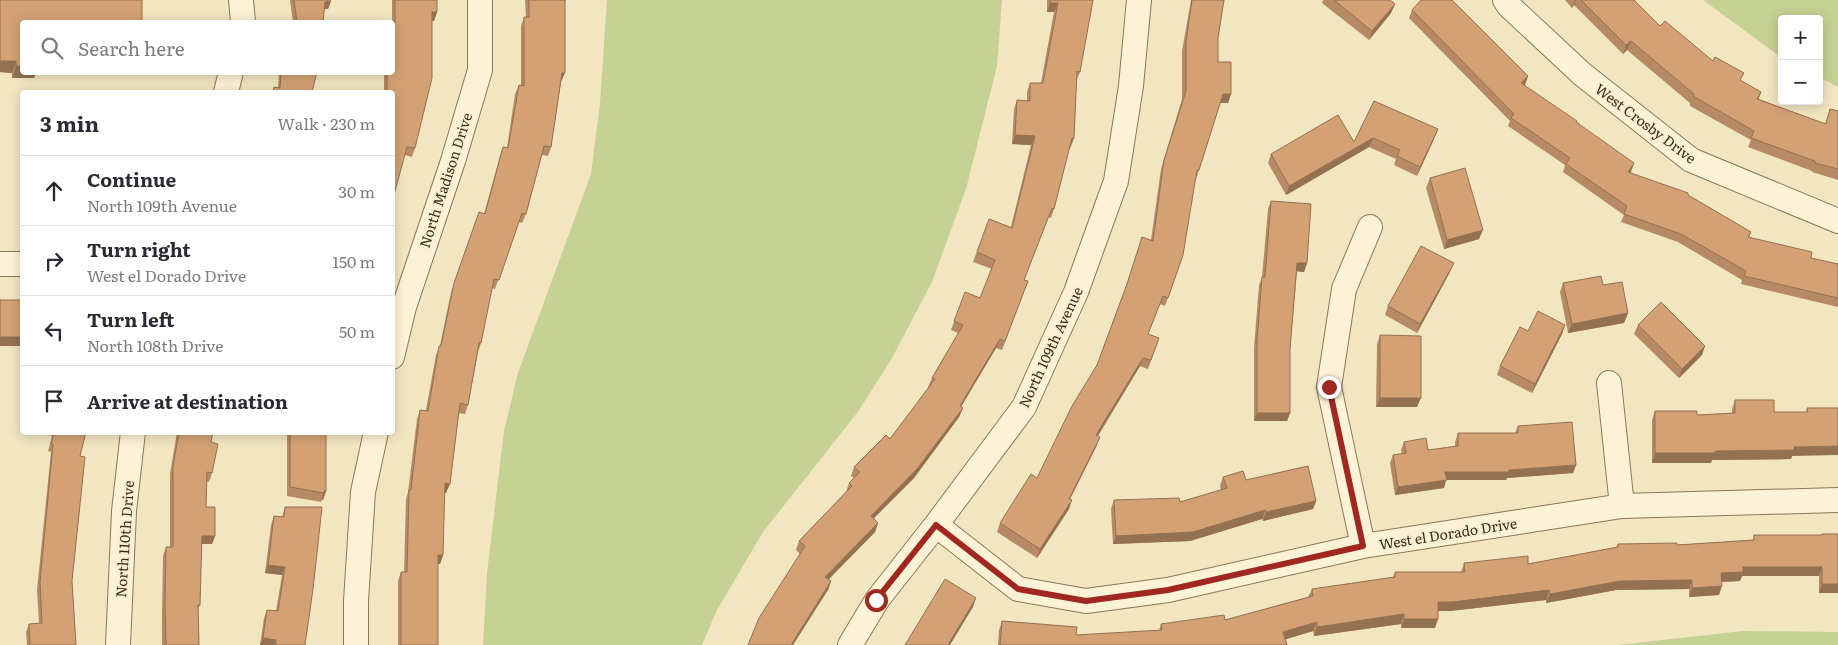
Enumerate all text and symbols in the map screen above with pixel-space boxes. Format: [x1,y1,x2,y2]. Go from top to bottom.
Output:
map controls [1778,15,1823,105]
button: + [1778,15,1823,60]
search box [20,20,395,75]
icon: search [38,34,66,62]
text: Search here [78,34,185,62]
button: − [1778,60,1823,105]
street label: West Crosby Drive [1591,78,1701,168]
text: 3 min [40,107,99,138]
street label: North Madison Drive [414,110,476,250]
text: Walk · 230 m [278,111,375,135]
text: Continue [87,165,176,193]
icon: ahead [40,177,68,205]
text: 30 m [338,179,375,203]
text: North 109th Avenue [87,193,237,217]
text: Turn right [87,235,191,263]
icon: right [40,247,68,275]
text: 150 m [332,249,375,273]
text: West el Dorado Drive [87,263,246,287]
street label: North 109th Avenue [1013,283,1087,411]
text: Turn left [87,305,174,333]
icon: left [40,317,68,345]
text: 50 m [339,319,375,343]
text: North 108th Drive [87,333,223,357]
route end [1318,376,1341,399]
icon: arrive [40,387,68,415]
text: Arrive at destination [87,387,288,415]
street label: North 110th Drive [110,480,138,598]
street label: West el Dorado Drive [1378,512,1518,554]
route start [865,589,888,612]

